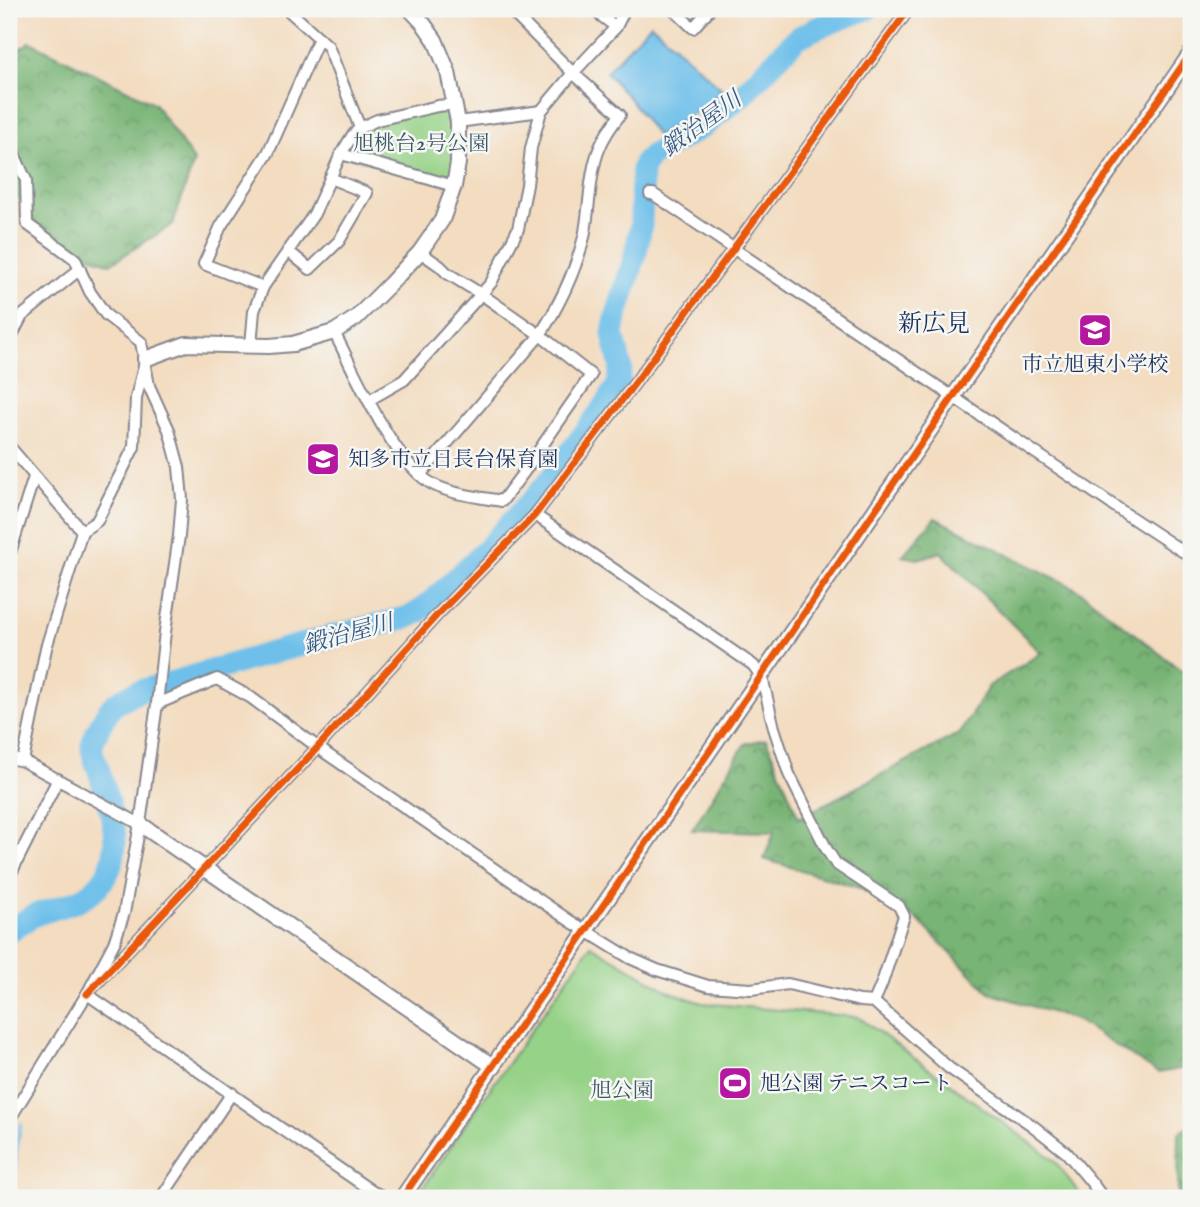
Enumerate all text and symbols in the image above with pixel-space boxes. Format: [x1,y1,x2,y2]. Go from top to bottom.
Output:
water label: 鍛治屋川 [656,84,750,163]
park label: 旭桃台2号公園 [353,131,489,158]
district label: 新広見 [898,309,970,340]
school or university icon: 市立旭東小学校 [1076,311,1114,349]
place label: 市立旭東小学校 [1022,352,1169,379]
school or university icon: 知多市立日長台保育園 [304,440,342,478]
place label: 知多市立日長台保育園 [348,447,558,474]
water label: 鍛治屋川 [300,608,399,660]
sports icon: 旭公園 テニスコート [716,1064,754,1102]
place label: 旭公園 テニスコート [760,1071,953,1098]
park label: 旭公園 [591,1078,654,1105]

